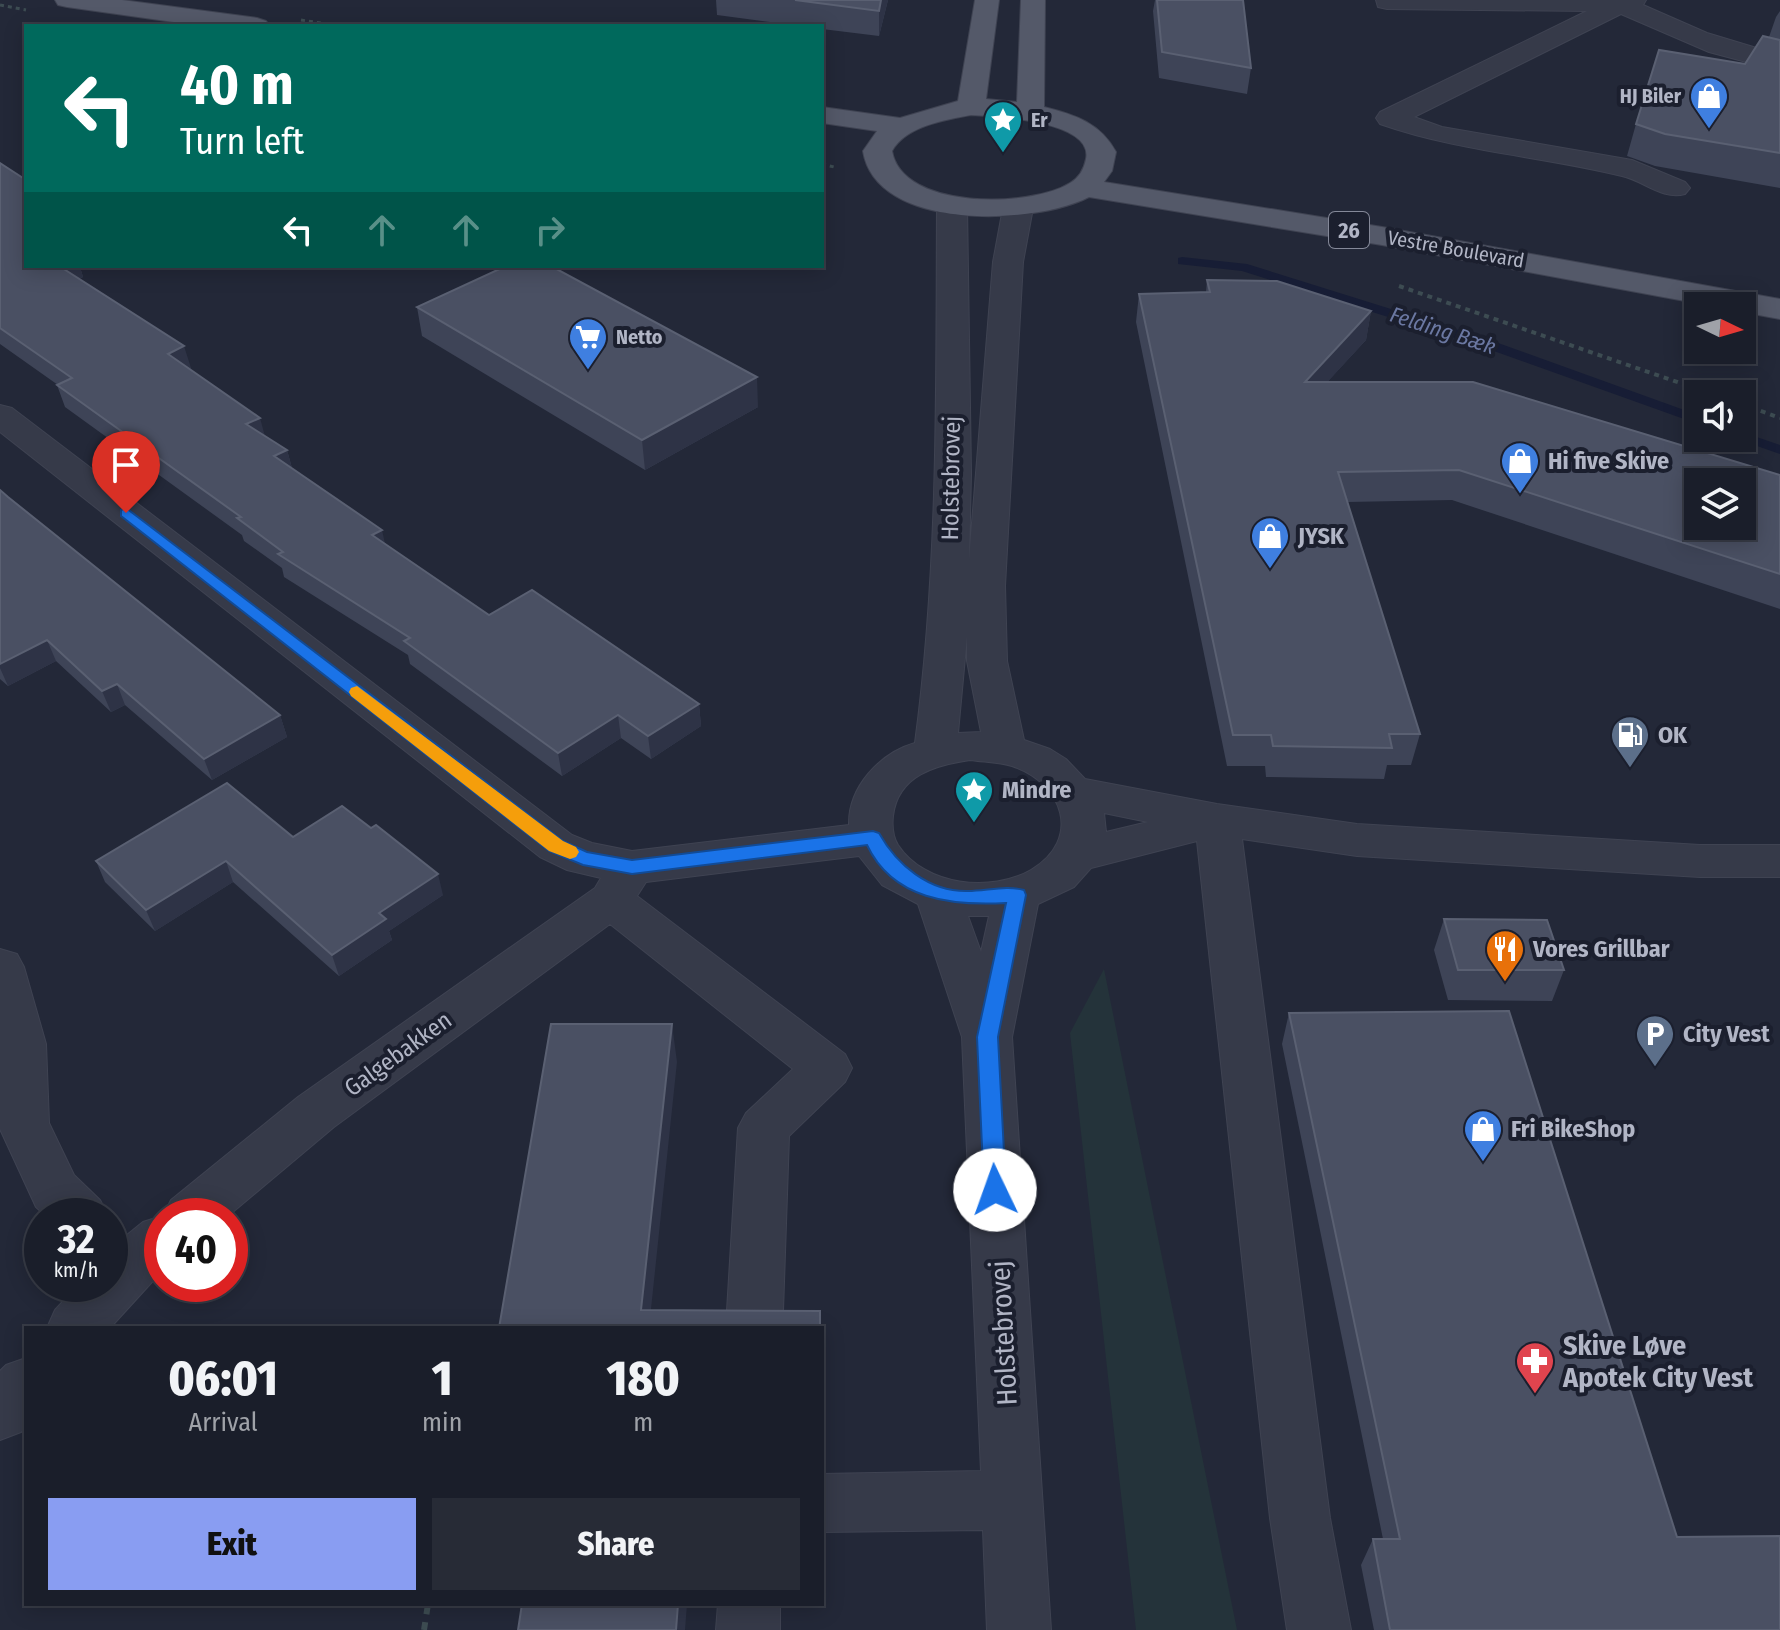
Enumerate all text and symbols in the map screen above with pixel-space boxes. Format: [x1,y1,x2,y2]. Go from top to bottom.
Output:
text: 40 m [180,52,294,119]
icon: left [48,56,152,160]
shop icon: HJ Biler [1688,75,1730,130]
place label: HJ Biler [1620,84,1682,108]
place icon: Er [982,99,1024,154]
place label: Er [1031,108,1048,132]
text: Turn left [180,120,304,164]
icon: left [276,208,320,252]
icon: ahead [360,208,404,252]
icon: ahead [444,208,488,252]
icon: right [528,208,572,252]
road number: 26 [1329,212,1369,248]
street label: Vestre Boulevard [1386,225,1526,273]
north arrow [1684,292,1756,364]
map controls [1684,292,1756,540]
water label: Felding Bæk [1387,301,1499,360]
supermarket icon: Netto [567,316,609,371]
place label: Netto [616,325,663,349]
button: sound [1684,380,1756,452]
street label: Holstebrovej [936,415,966,541]
pin [92,431,160,513]
shop icon: Hi five Skive [1499,440,1541,495]
icon: arrive [104,443,148,487]
place label: Hi five Skive [1548,447,1669,475]
button: layers [1684,468,1756,540]
shop icon: JYSK [1249,515,1291,570]
place label: JYSK [1297,522,1345,550]
fuel station icon: OK [1609,714,1651,769]
place label: OK [1658,721,1688,749]
place icon: Mindre [953,769,995,824]
place label: Mindre [1002,776,1071,804]
restaurant icon: Vores Grillbar [1484,928,1526,983]
place label: Vores Grillbar [1532,935,1670,963]
street label: Galgebakken [339,1006,457,1102]
parking icon: City Vest [1634,1013,1676,1068]
place label: City Vest [1683,1020,1770,1048]
shop icon: Fri BikeShop [1462,1108,1504,1163]
place label: Fri BikeShop [1511,1115,1635,1143]
position arrow [953,1148,1037,1232]
speed limit sign: 40 [144,1198,248,1302]
text: 32 [57,1216,95,1264]
text: km/h [54,1258,98,1282]
street label: Holstebrovej [983,1260,1024,1406]
place label: Skive Løve Apotek City Vest [1562,1329,1754,1394]
pharmacy icon: Skive Løve Apotek City Vest [1514,1340,1556,1395]
text: 06:01 [168,1350,278,1408]
text: 1 [432,1350,453,1408]
text: 180 [607,1350,680,1408]
text: Arrival [189,1407,258,1438]
text: min [422,1407,462,1438]
text: m [633,1407,653,1438]
button: Exit [48,1498,416,1590]
button: Share [432,1498,800,1590]

